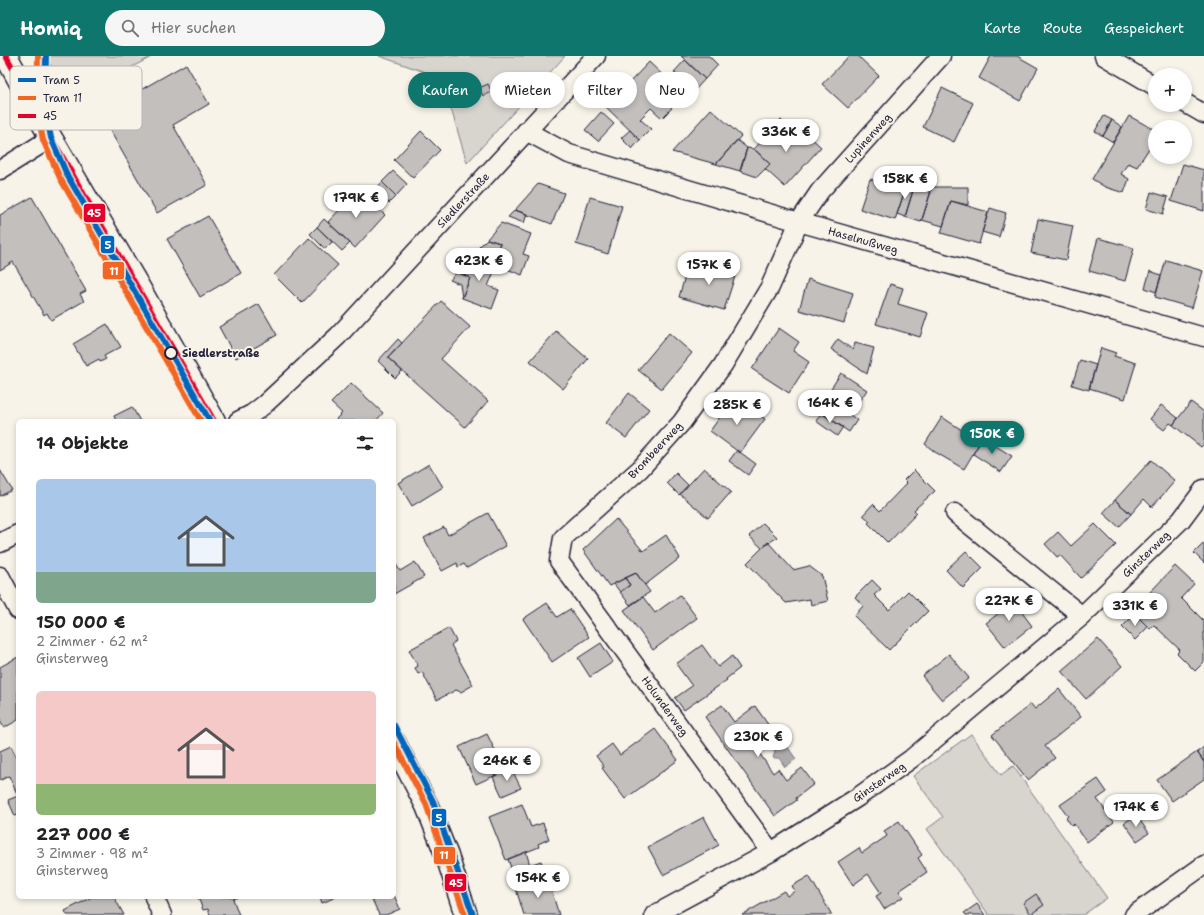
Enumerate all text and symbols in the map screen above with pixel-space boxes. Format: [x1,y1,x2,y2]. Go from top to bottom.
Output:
search box [105,10,385,46]
text: Homiq [20,16,81,41]
icon: search [119,17,141,39]
text: Hier suchen [151,18,236,38]
text: Karte [984,19,1021,37]
text: Route [1043,19,1082,37]
text: Gespeichert [1104,19,1184,37]
legend [10,66,142,130]
map controls [1148,68,1192,164]
button: + [1148,68,1192,112]
chip: Kaufen [408,72,482,108]
chip: Mieten [490,72,565,108]
chip: Filter [573,72,637,108]
chip: Neu [645,72,699,108]
text: Tram 5 [43,73,80,88]
text: Tram 11 [43,91,82,106]
text: 45 [43,109,57,124]
street label: Lupinenweg [842,110,895,167]
pin: 336K € [753,119,819,153]
button: − [1148,120,1192,164]
text: 336K € [761,123,811,140]
pin: 158K € [872,166,938,200]
street label: Siedlerstraße [434,169,493,231]
text: 158K € [882,170,928,187]
pin: 179K € [323,185,389,219]
text: 179K € [333,189,379,206]
line badge: 45 [83,203,106,223]
text: 45 [87,206,101,221]
street label: Haselnußweg [826,223,900,258]
line badge: 5 [100,235,115,254]
text: 5 [105,238,112,253]
pin: 423K € [446,248,512,282]
text: 423K € [455,252,503,269]
pin: 157K € [676,252,742,286]
text: 157K € [686,256,732,273]
line badge: 11 [102,261,125,280]
text: 11 [109,264,119,279]
marker: Siedlerstraße [164,346,178,360]
place label: Siedlerstraße [182,346,260,361]
pin: 164K € [797,390,863,424]
pin: 285K € [704,392,770,426]
text: 164K € [807,394,853,411]
text: 285K € [713,396,761,413]
street label: Brombeerweg [625,418,686,482]
pin: 150K € [959,421,1025,455]
text: 150K € [969,425,1015,442]
text: 14 Objekte [36,432,129,454]
icon: filters [354,432,376,454]
icon: home [170,505,242,577]
street label: Ginsterweg [1119,528,1174,581]
pin: 227K € [976,588,1042,622]
text: 227K € [985,592,1033,609]
pin: 331K € [1102,593,1168,627]
text: 331K € [1112,597,1158,614]
text: 150 000 € [36,611,125,633]
text: 2 Zimmer · 62 m² [36,633,148,650]
text: Ginsterweg [36,650,108,667]
street label: Holunderweg [638,673,692,740]
icon: home [170,717,242,789]
pin: 230K € [725,724,791,758]
text: 230K € [733,728,783,745]
pin: 246K € [474,748,540,782]
text: 246K € [482,752,532,769]
street label: Ginsterweg [850,759,909,806]
pin: 174K € [1103,794,1169,828]
text: 174K € [1113,798,1159,815]
line badge: 5 [431,808,447,827]
text: 5 [436,811,443,826]
text: 227 000 € [36,823,130,845]
text: 3 Zimmer · 98 m² [36,845,149,862]
line badge: 11 [433,846,456,865]
text: 11 [439,848,449,863]
text: Ginsterweg [36,862,108,879]
pin: 154K € [505,865,571,899]
text: 154K € [515,869,561,886]
line badge: 45 [444,873,467,892]
text: 45 [449,876,463,891]

